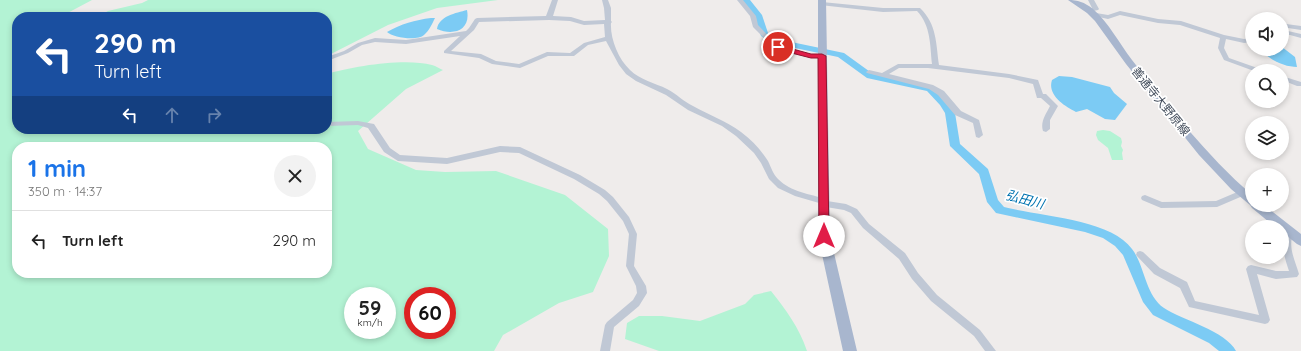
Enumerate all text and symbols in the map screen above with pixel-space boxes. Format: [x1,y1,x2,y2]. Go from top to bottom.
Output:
map controls [1245,12,1289,264]
button: sound [1245,12,1289,56]
text: 290 m [94,25,177,60]
icon: left [28,28,80,80]
pin [761,30,795,64]
icon: arrive [767,36,789,58]
text: Turn left [94,60,162,83]
street label: 善通寺大野原線 [1129,64,1193,138]
button: search [1245,64,1289,108]
icon: left [119,104,141,126]
icon: ahead [161,104,183,126]
icon: right [203,104,225,126]
button: layers [1245,116,1289,160]
text: 1 min [28,153,86,183]
button: close [274,155,316,197]
button: + [1245,168,1289,212]
text: 350 m · 14:37 [28,183,102,199]
water label: 弘田川 [1004,186,1048,212]
position arrow [803,215,845,257]
button: − [1245,220,1289,264]
icon: left [28,230,50,252]
text: Turn left [62,231,124,250]
text: 290 m [273,231,316,250]
speed limit sign: 60 [404,287,456,339]
text: 59 [359,295,381,320]
text: km/h [357,316,383,329]

